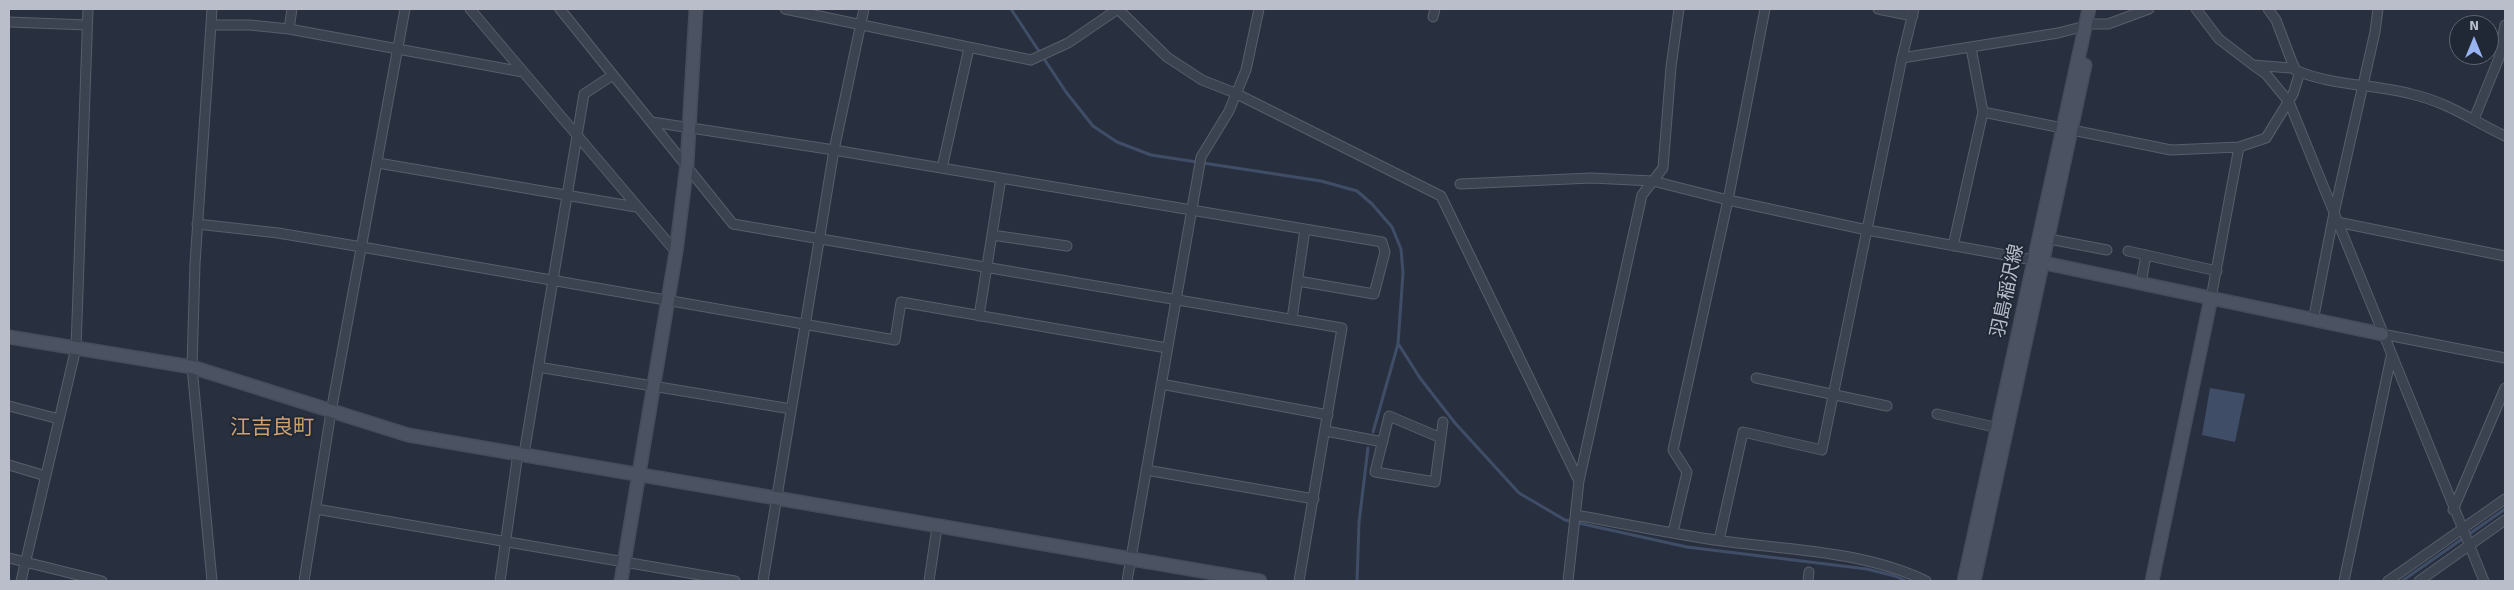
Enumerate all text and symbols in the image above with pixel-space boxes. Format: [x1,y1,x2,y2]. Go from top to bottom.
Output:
north arrow [2449,15,2499,65]
text: N [2469,17,2479,34]
street label: 羽島稲沢線 [1987,242,2029,340]
district label: 江吉良町 [230,415,314,441]

